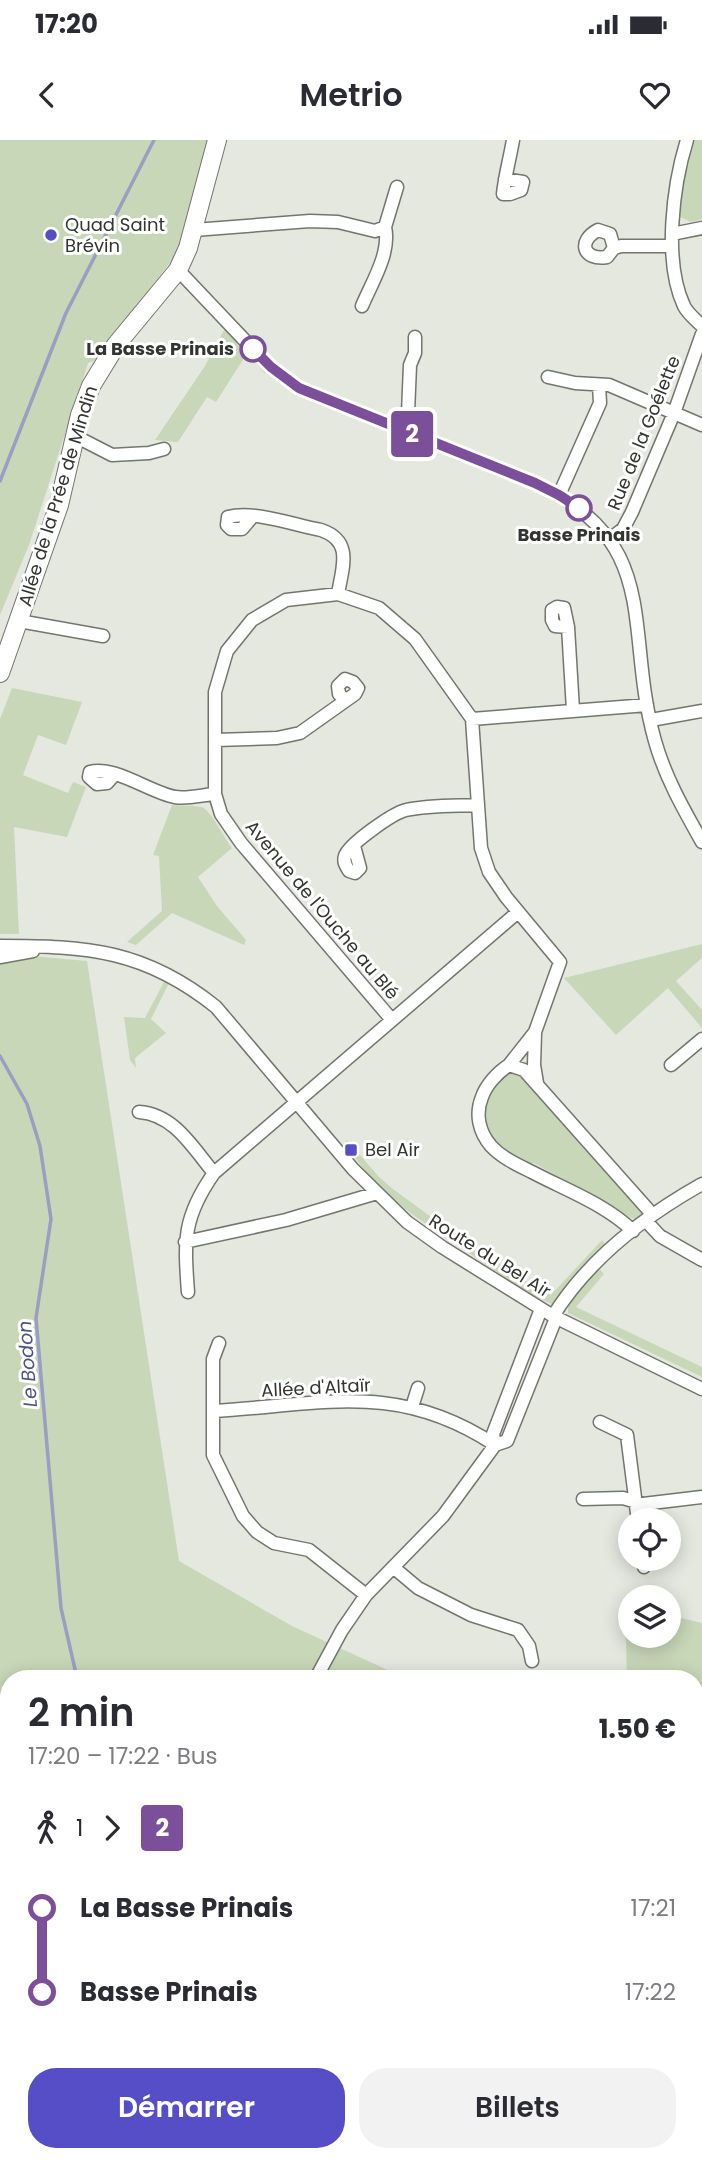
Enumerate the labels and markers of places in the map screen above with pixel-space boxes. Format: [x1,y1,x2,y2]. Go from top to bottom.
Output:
place label: Quad Saint Brévin [65,212,165,258]
marker: Quad Saint Brévin [43,227,59,243]
place label: La Basse Prinais [86,336,234,361]
marker: La Basse Prinais [240,336,266,362]
marker: Basse Prinais [566,495,592,521]
place label: Basse Prinais [517,522,641,547]
place label: Bel Air [365,1137,420,1162]
marker: Bel Air [343,1142,359,1158]

